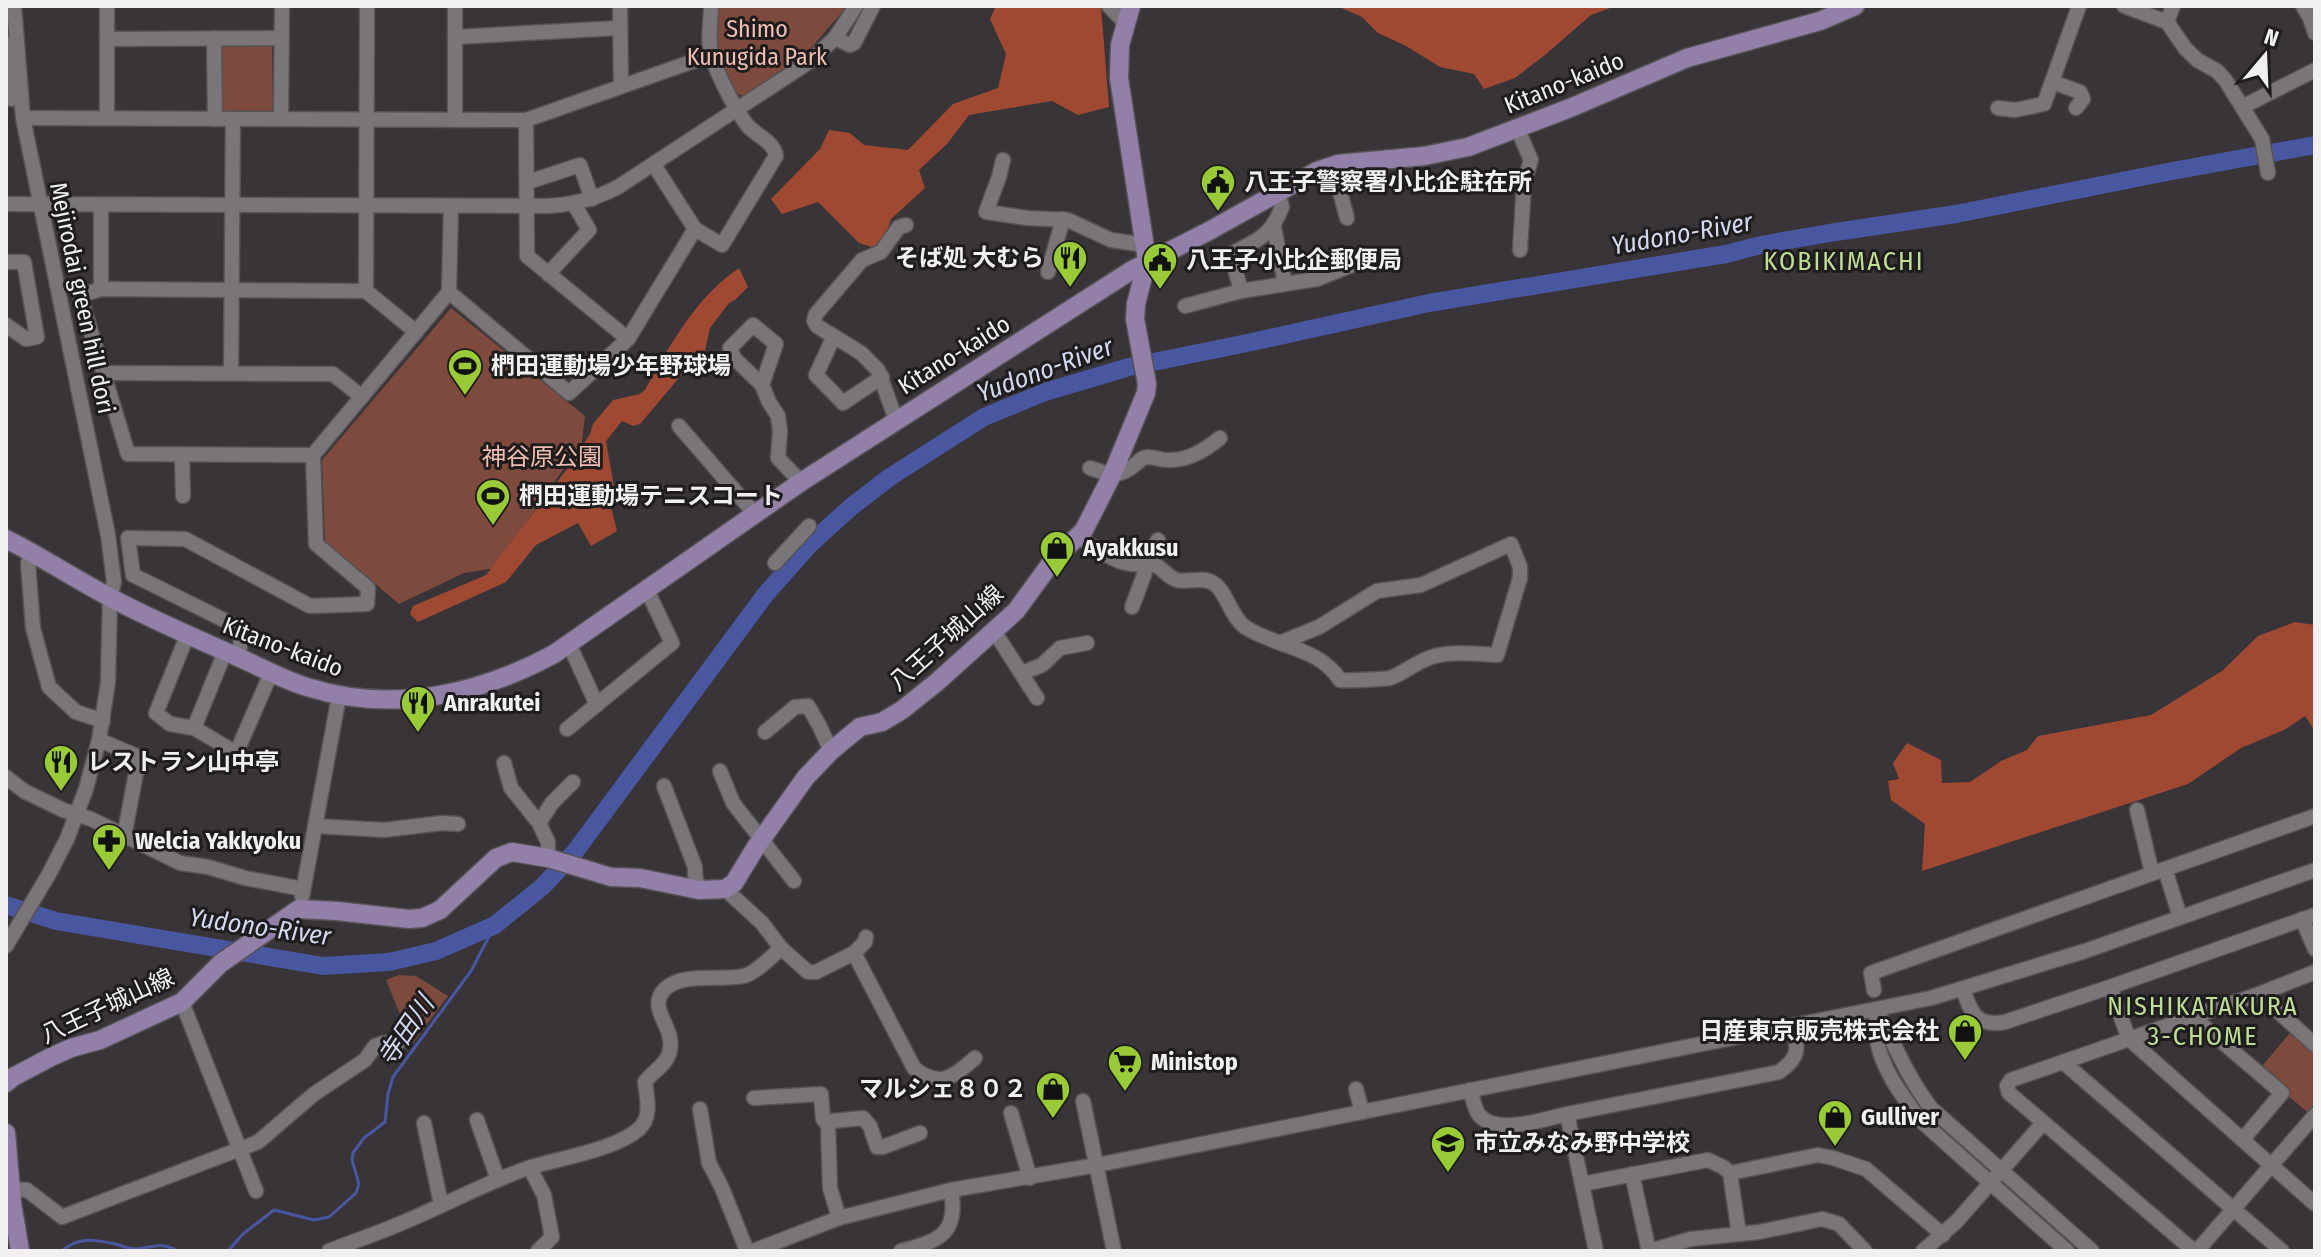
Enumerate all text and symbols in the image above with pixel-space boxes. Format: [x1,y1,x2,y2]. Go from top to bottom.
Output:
park label: Shimo Kunugida Park [687,15,828,71]
north arrow [2225,16,2305,96]
text: N [2261,23,2282,52]
street label: Kitano-kaido [1500,46,1628,120]
public building icon: 八王子警察署小比企駐在所 [1199,163,1237,213]
place label: 八王子警察署小比企駐在所 [1244,168,1532,196]
street label: Mejirodai green hill dori [44,180,120,416]
water label: Yudono-River [1609,206,1756,262]
restaurant icon: そば処 大むら [1051,239,1089,289]
public building icon: 八王子小比企郵便局 [1141,241,1179,291]
place label: そば処 大むら [895,244,1044,272]
place label: 八王子小比企郵便局 [1186,246,1402,274]
district label: KOBIKIMACHI [1764,246,1925,277]
street label: Kitano-kaido [893,310,1015,400]
water label: Yudono-River [973,331,1118,409]
sports icon: 椚田運動場少年野球場 [446,347,484,397]
place label: 椚田運動場少年野球場 [491,352,731,380]
park label: 神谷原公園 [482,443,602,471]
sports icon: 椚田運動場テニスコート [474,477,512,527]
place label: 椚田運動場テニスコート [519,482,783,510]
shop icon: Ayakkusu [1038,529,1076,579]
place label: Ayakkusu [1082,534,1179,562]
street label: 八王子城山線 [883,579,1009,697]
street label: Kitano-kaido [219,611,347,683]
restaurant icon: Anrakutei [399,684,437,734]
place label: Anrakutei [443,689,540,717]
restaurant icon: レストラン山中亭 [42,743,80,793]
place label: レストラン山中亭 [87,748,279,776]
pharmacy icon: Welcia Yakkyoku [90,822,128,872]
place label: Welcia Yakkyoku [135,827,301,855]
water label: Yudono-River [187,902,334,952]
street label: 八王子城山線 [36,963,178,1049]
water label: 寺田川 [371,988,442,1072]
district label: NISHIKATAKURA 3-CHOME [2107,991,2299,1052]
shop icon: 日産東京販売株式会社 [1946,1012,1984,1062]
place label: 日産東京販売株式会社 [1699,1017,1939,1045]
supermarket icon: Ministop [1106,1043,1144,1093]
place label: Ministop [1151,1048,1238,1076]
shop icon: マルシェ８０２ [1034,1070,1072,1120]
place label: マルシェ８０２ [859,1075,1027,1103]
shop icon: Gulliver [1816,1098,1854,1148]
place label: Gulliver [1861,1103,1939,1131]
school or university icon: 市立みなみ野中学校 [1429,1124,1467,1174]
place label: 市立みなみ野中学校 [1474,1129,1690,1157]

